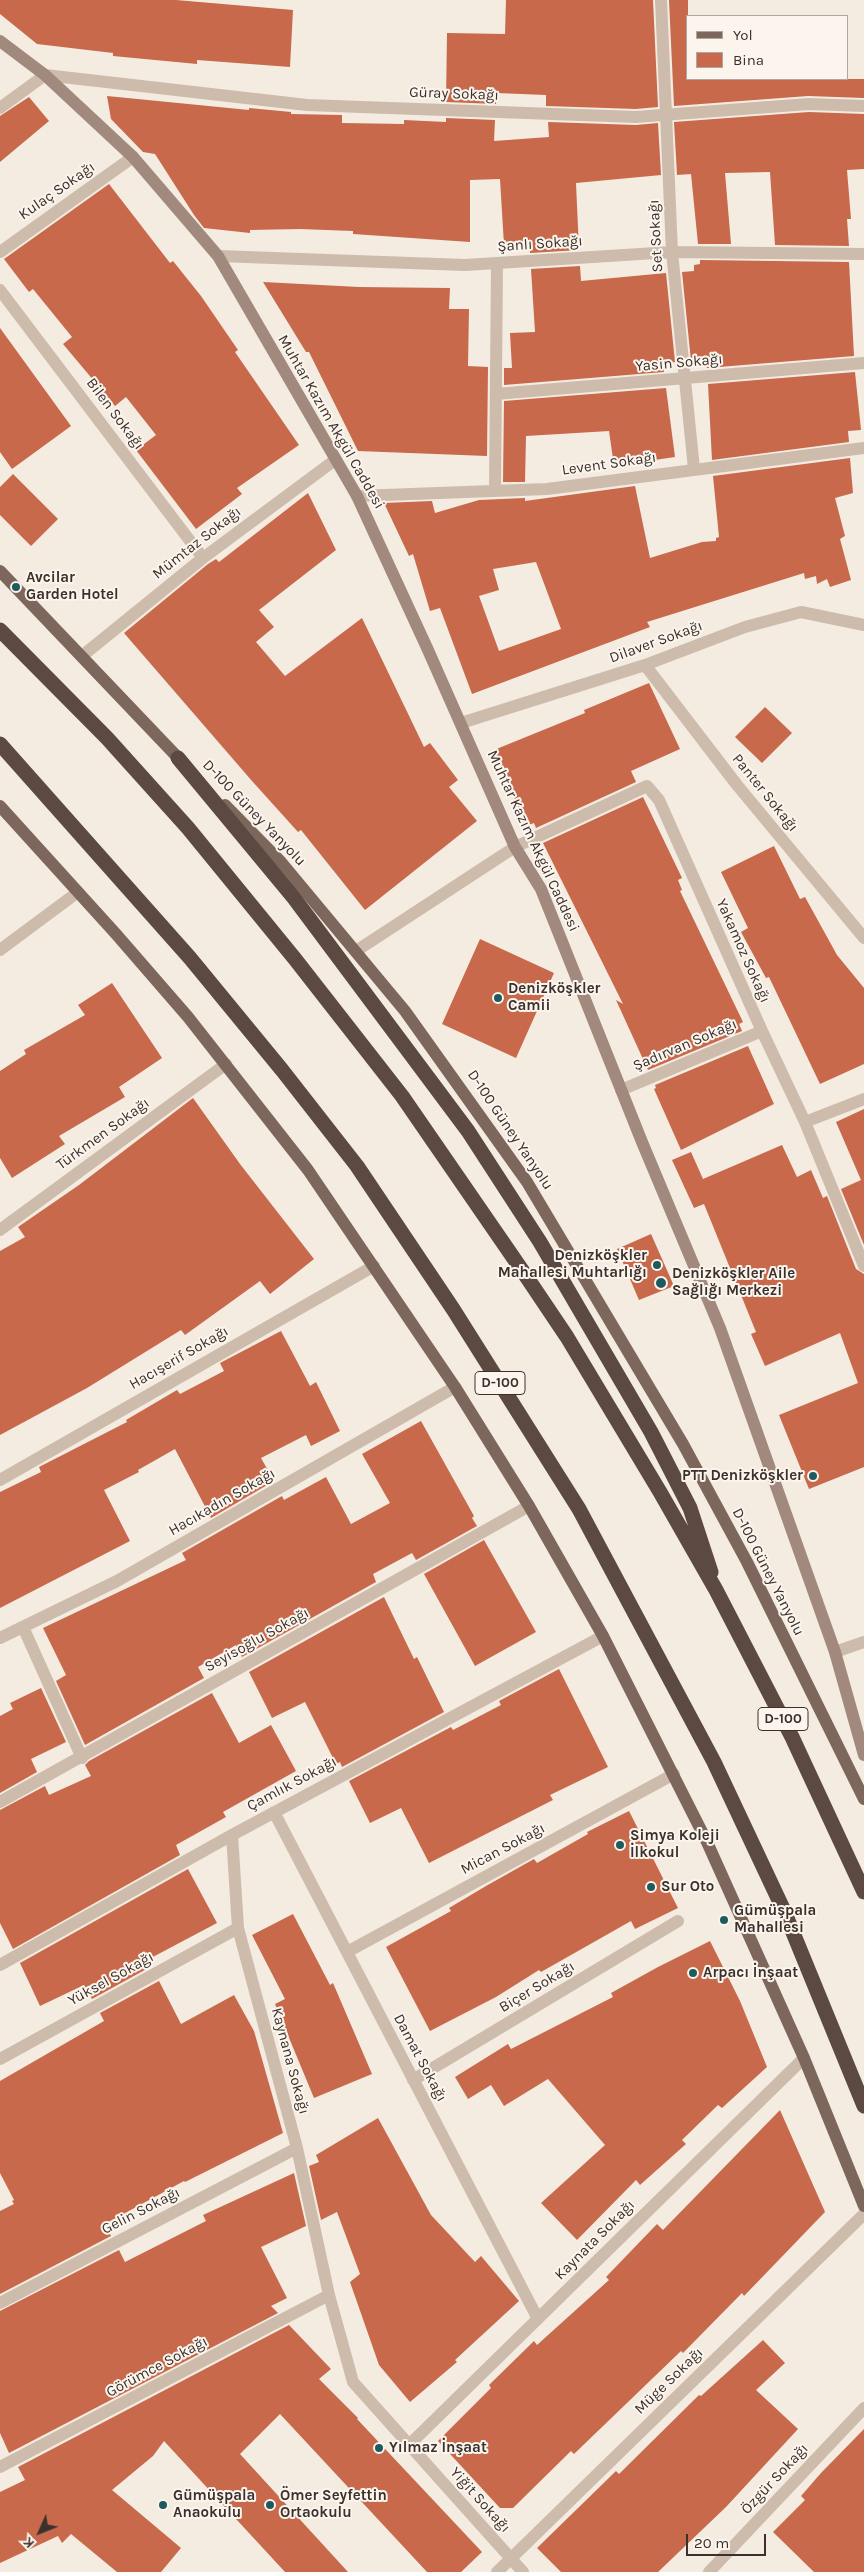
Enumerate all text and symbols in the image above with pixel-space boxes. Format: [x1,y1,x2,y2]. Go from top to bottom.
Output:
legend [686,15,849,80]
text: Yol [733,26,753,44]
text: Bina [733,51,764,69]
street label: Güray Sokağı [409,83,499,105]
street label: Kulaç Sokağı [15,158,99,224]
street label: Set Sokağı [645,199,667,273]
street label: Şanlı Sokağı [497,232,583,256]
street label: Muhtar Kazım Akgül Caddesi [274,332,388,512]
street label: Yasin Sokağı [635,350,723,376]
street label: Bilen Sokağı [82,375,148,453]
street label: Levent Sokağı [561,448,657,480]
street label: Mümtaz Sokağı [149,503,245,583]
place label: Avcilar Garden Hotel [26,569,119,604]
marker: Avcilar Garden Hotel [10,581,22,593]
street label: Dilaver Sokağı [607,617,705,667]
street label: Muhtar Kazım Akgül Caddesi [483,747,583,935]
street label: Panter Sokağı [728,750,802,836]
street label: D-100 Güney Yanyolu [199,756,309,870]
street label: Yakamoz Sokağı [712,896,774,1006]
place label: Denizköşkler Camii [508,980,600,1015]
marker: Denizköşkler Camii [492,992,504,1004]
street label: Şadırvan Sokağı [630,1015,740,1075]
street label: D-100 Güney Yanyolu [463,1067,557,1193]
street label: Türkmen Sokağı [53,1094,153,1174]
place label: Denizköşkler Mahallesi Muhtarlığı [498,1247,647,1282]
marker: Denizköşkler Mahallesi Muhtarlığı [651,1259,663,1271]
place label: Denizköşkler Aile Sağlığı Merkezi [672,1265,795,1300]
marker: Denizköşkler Aile Sağlığı Merkezi [654,1276,668,1290]
street label: Hacışerif Sokağı [126,1322,232,1394]
road number: D-100 [475,1372,525,1395]
street label: Hacıkadın Sokağı [165,1464,279,1540]
place label: PTT Denizköşkler [682,1467,803,1485]
marker: PTT Denizköşkler [807,1470,819,1482]
street label: D-100 Güney Yanyolu [728,1505,808,1639]
street label: Seyisoğlu Sokağı [202,1604,312,1676]
road number: D-100 [758,1708,808,1730]
street label: Çamlık Sokağı [244,1753,340,1815]
street label: Mican Sokağı [458,1819,548,1879]
place label: Simya Koleji İlkokul [630,1827,720,1862]
marker: Simya Koleji İlkokul [614,1839,626,1851]
place label: Sur Oto [661,1878,714,1896]
marker: Sur Oto [645,1881,657,1893]
place label: Gümüşpala Mahallesi [734,1902,816,1937]
marker: Gümüşpala Mahallesi [718,1914,730,1926]
street label: Yüksel Sokağı [65,1948,157,2010]
street label: Biçer Sokağı [496,1957,578,2017]
place label: Arpacı İnşaat [703,1964,798,1982]
marker: Arpacı İnşaat [687,1967,699,1979]
street label: Kaynana Sokağı [267,2006,313,2116]
street label: Damat Sokağı [389,2011,451,2105]
street label: Gelin Sokağı [99,2184,183,2238]
street label: Kaynata Sokağı [551,2196,639,2284]
street label: Görümce Sokağı [103,2333,211,2401]
street label: Müge Sokağı [631,2344,707,2418]
place label: Yılmaz İnşaat [389,2439,487,2457]
street label: Özgür Sokağı [738,2440,812,2518]
marker: Yılmaz İnşaat [373,2442,385,2454]
street label: Yiğit Sokağı [446,2464,514,2536]
place label: Gümüşpala Anaokulu [173,2487,255,2522]
place label: Ömer Seyfettin Ortaokulu [280,2487,387,2522]
marker: Gümüşpala Anaokulu [157,2499,169,2511]
marker: Ömer Seyfettin Ortaokulu [264,2499,276,2511]
north arrow [15,2507,65,2557]
scale bar [689,2524,769,2556]
text: K [20,2534,38,2552]
text: 20 m [694,2534,729,2552]

